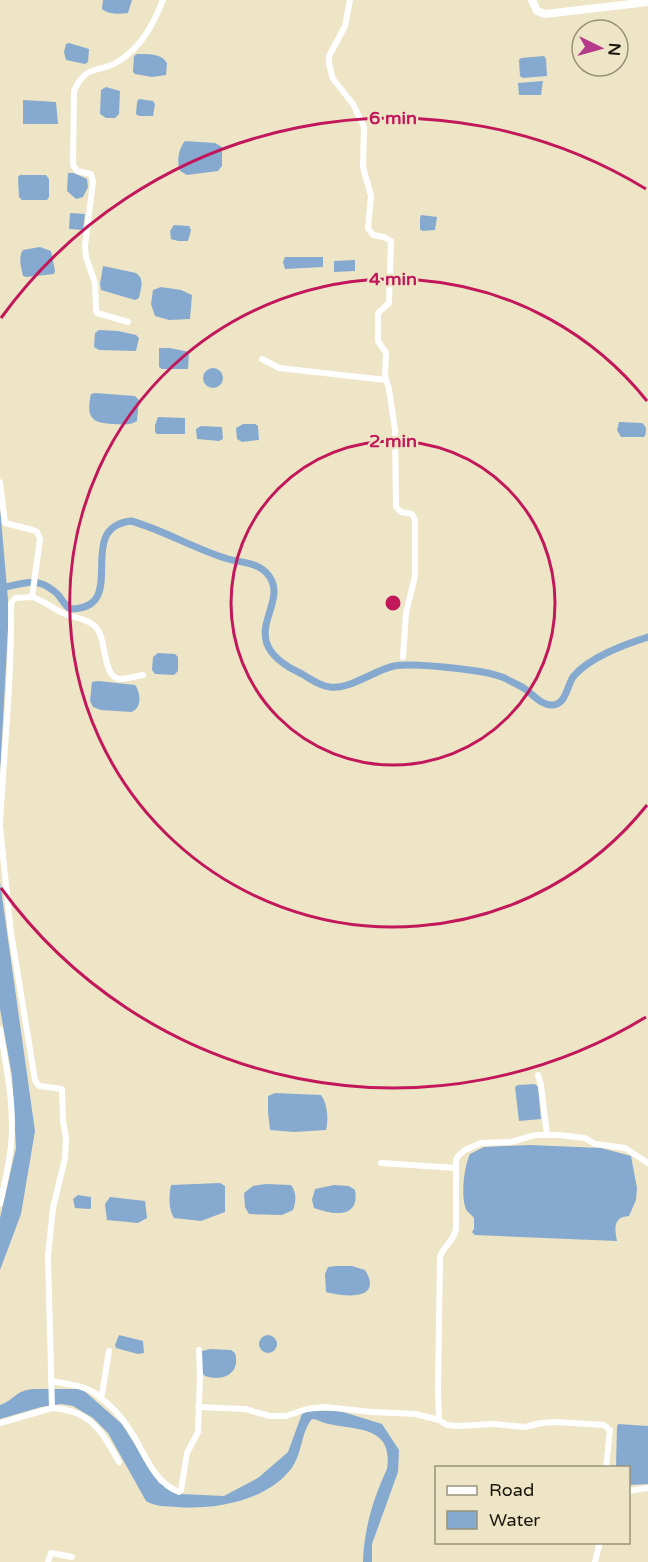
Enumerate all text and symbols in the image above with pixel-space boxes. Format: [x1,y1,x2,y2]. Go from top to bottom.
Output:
north arrow [570,18,630,78]
text: N [603,42,624,56]
text: 6 min [369,107,417,129]
text: 4 min [369,268,417,290]
text: 2 min [369,430,417,452]
centre of rings [383,593,403,613]
legend [435,1466,630,1544]
text: Road [489,1479,534,1501]
text: Water [489,1509,540,1531]

